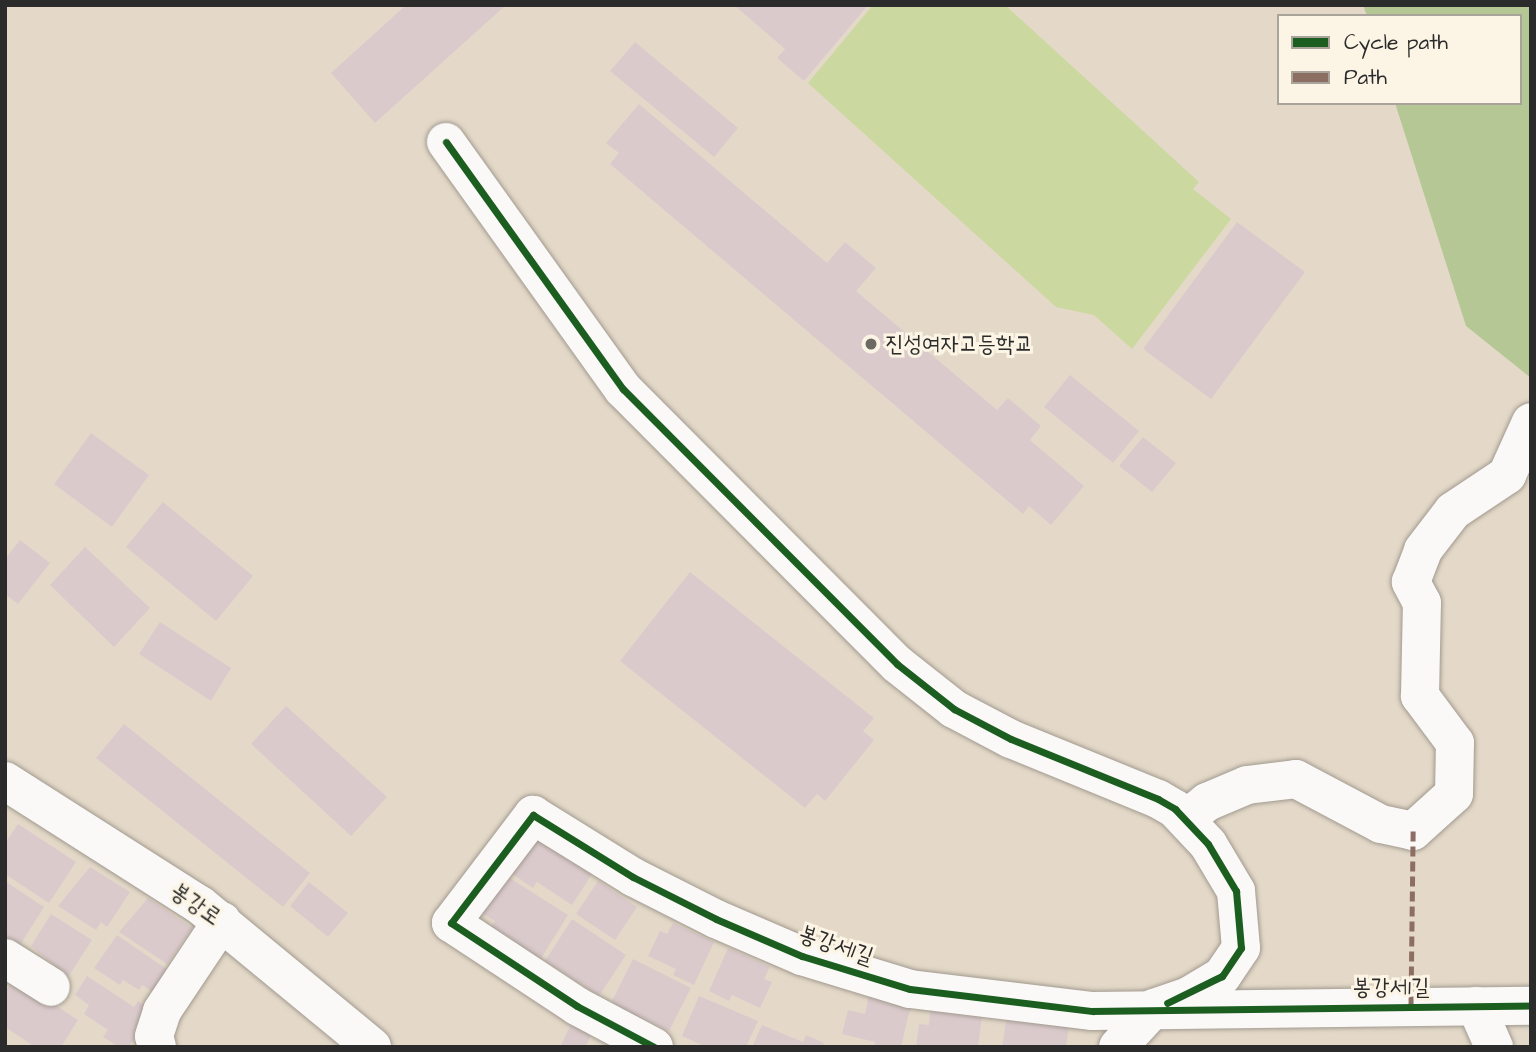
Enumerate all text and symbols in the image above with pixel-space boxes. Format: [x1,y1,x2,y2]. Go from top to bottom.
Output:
legend [1277,14,1522,105]
text: Cycle path [1344,28,1448,57]
text: Path [1344,63,1387,92]
place label: 진성여자고등학교 [885,330,1033,358]
marker: 진성여자고등학교 [863,336,879,352]
street label: 봉강로 [165,877,227,931]
street label: 봉강서1길 [795,919,877,971]
street label: 봉강서1길 [1353,973,1429,1001]

